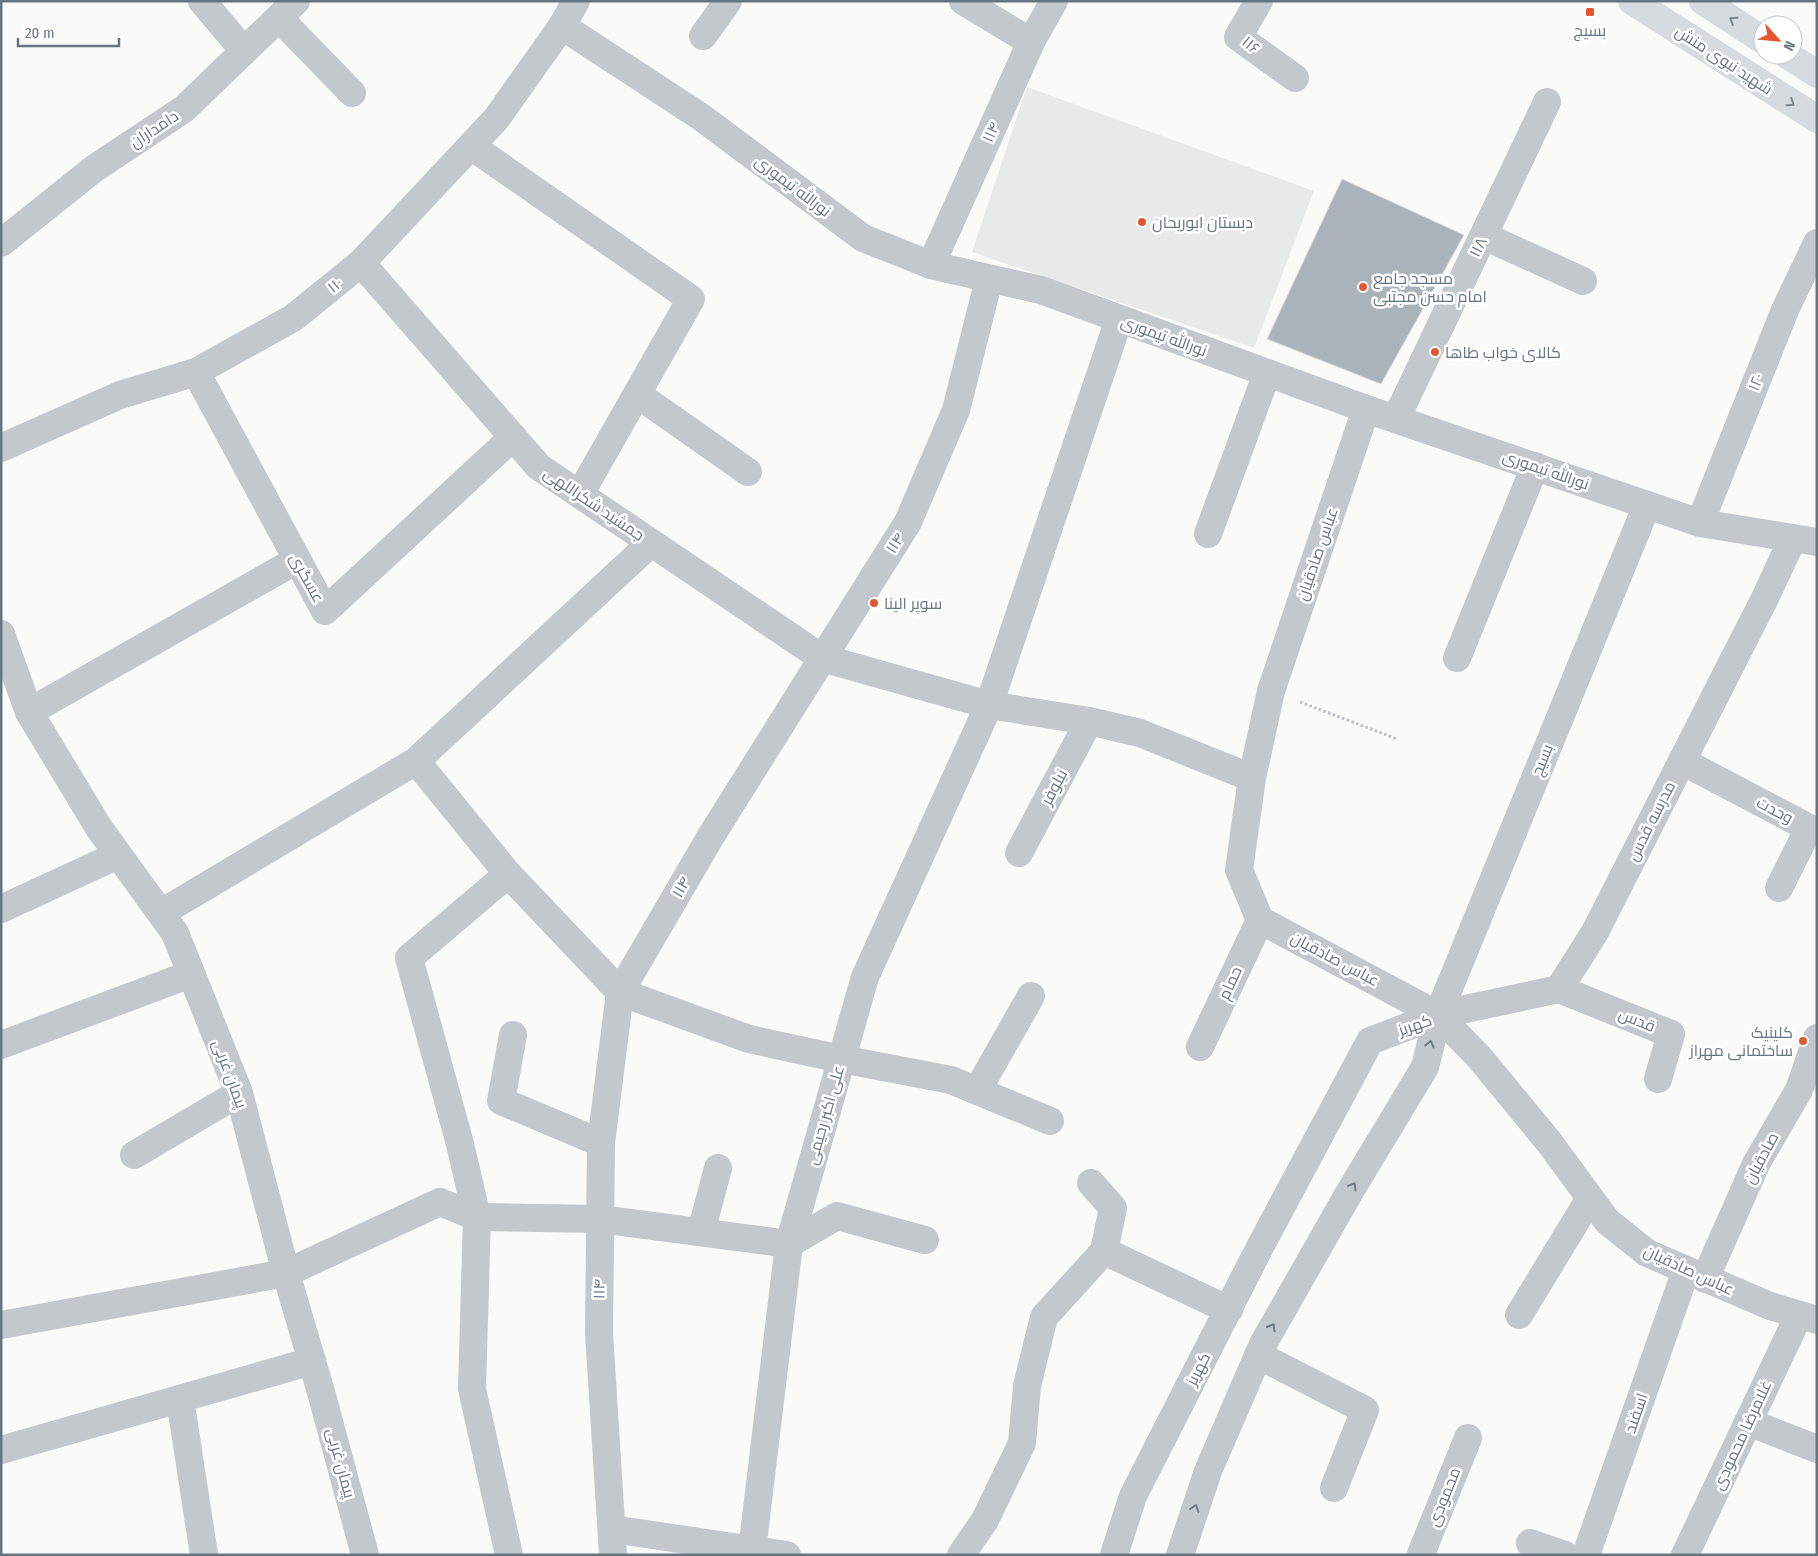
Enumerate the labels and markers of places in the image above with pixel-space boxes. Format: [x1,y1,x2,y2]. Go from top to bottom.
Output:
marker: بسیج [1584,6,1596,18]
place label: بسیج [1574,21,1606,42]
place label: دبستان ابوریحان [1152,213,1253,233]
marker: دبستان ابوریحان [1136,216,1148,228]
place label: مسجد جامع امام حسن مجتبی [1373,269,1487,308]
marker: مسجد جامع امام حسن مجتبی [1357,281,1369,293]
place label: کالای خواب طاها [1445,343,1561,363]
marker: کالای خواب طاها [1429,346,1441,358]
place label: سوپر الینا [884,594,942,615]
marker: سوپر الینا [868,597,880,609]
place label: کلینیک ساختمانی مهراز [1689,1023,1793,1061]
marker: کلینیک ساختمانی مهراز [1797,1035,1809,1047]

